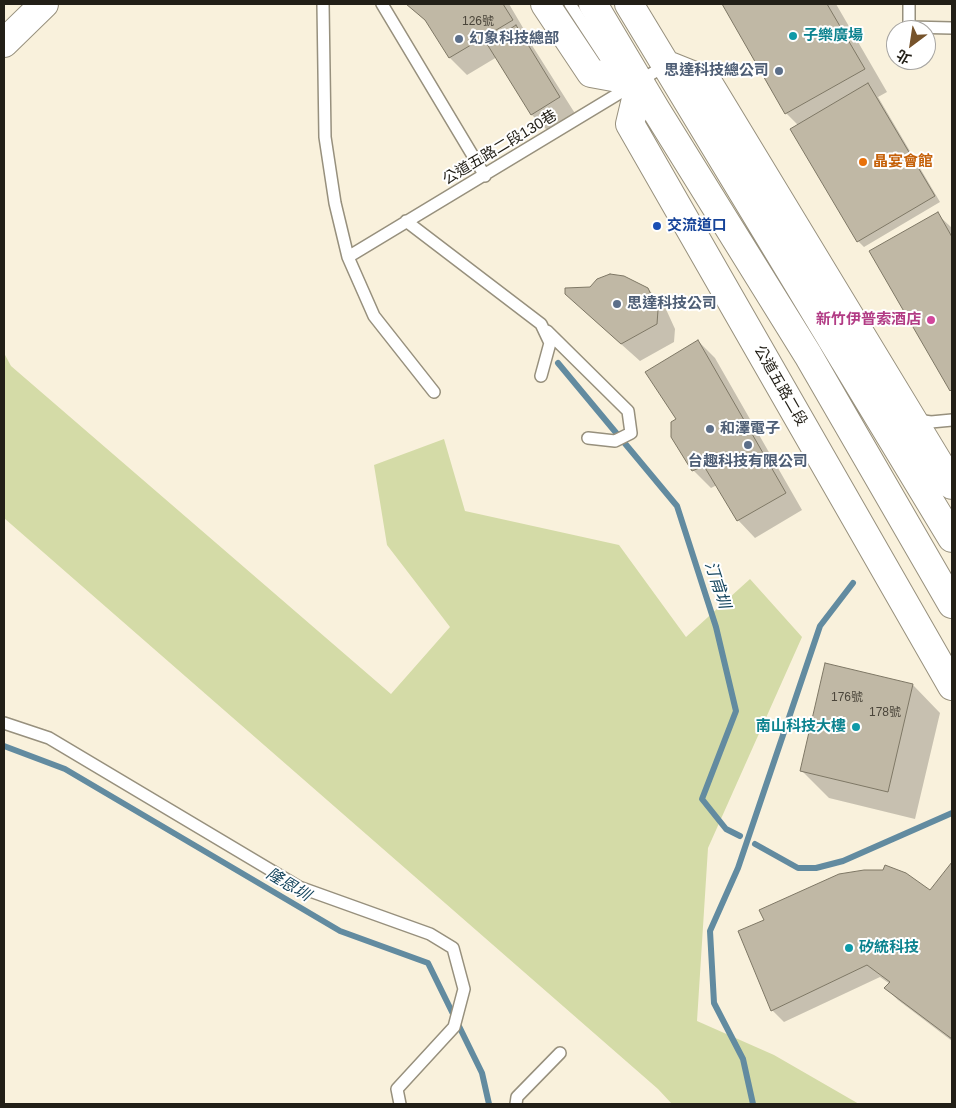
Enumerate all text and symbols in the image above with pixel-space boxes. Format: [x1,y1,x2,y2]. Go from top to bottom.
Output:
house number: 126號 [462,15,494,29]
north arrow [886,20,936,70]
place label: 子樂廣場 [803,27,863,45]
place label: 幻象科技總部 [469,30,559,48]
marker: 子樂廣場 [787,30,799,42]
marker: 幻象科技總部 [453,33,465,45]
text: 北 [894,47,914,67]
place label: 思達科技總公司 [664,62,769,80]
marker: 思達科技總公司 [773,65,785,77]
street label: 公道五路二段130巷 [440,107,560,189]
place label: 晶宴會館 [873,153,933,171]
marker: 晶宴會館 [857,156,869,168]
place label: 交流道口 [667,217,727,235]
marker: 交流道口 [651,220,663,232]
place label: 思達科技公司 [627,295,717,313]
marker: 思達科技公司 [611,298,623,310]
place label: 新竹伊普索酒店 [816,311,921,329]
marker: 新竹伊普索酒店 [925,314,937,326]
street label: 公道五路二段 [750,343,810,429]
place label: 和澤電子 [720,420,780,438]
marker: 和澤電子 [704,423,716,435]
marker: 台趣科技有限公司 [742,439,754,451]
place label: 台趣科技有限公司 [688,453,808,471]
water label: 汀甫圳 [700,559,734,611]
house number: 176號 [831,691,863,705]
house number: 178號 [869,706,901,720]
place label: 南山科技大樓 [756,718,846,736]
marker: 南山科技大樓 [850,721,862,733]
water label: 隆恩圳 [262,864,314,906]
place label: 矽統科技 [859,939,919,957]
marker: 矽統科技 [843,942,855,954]

